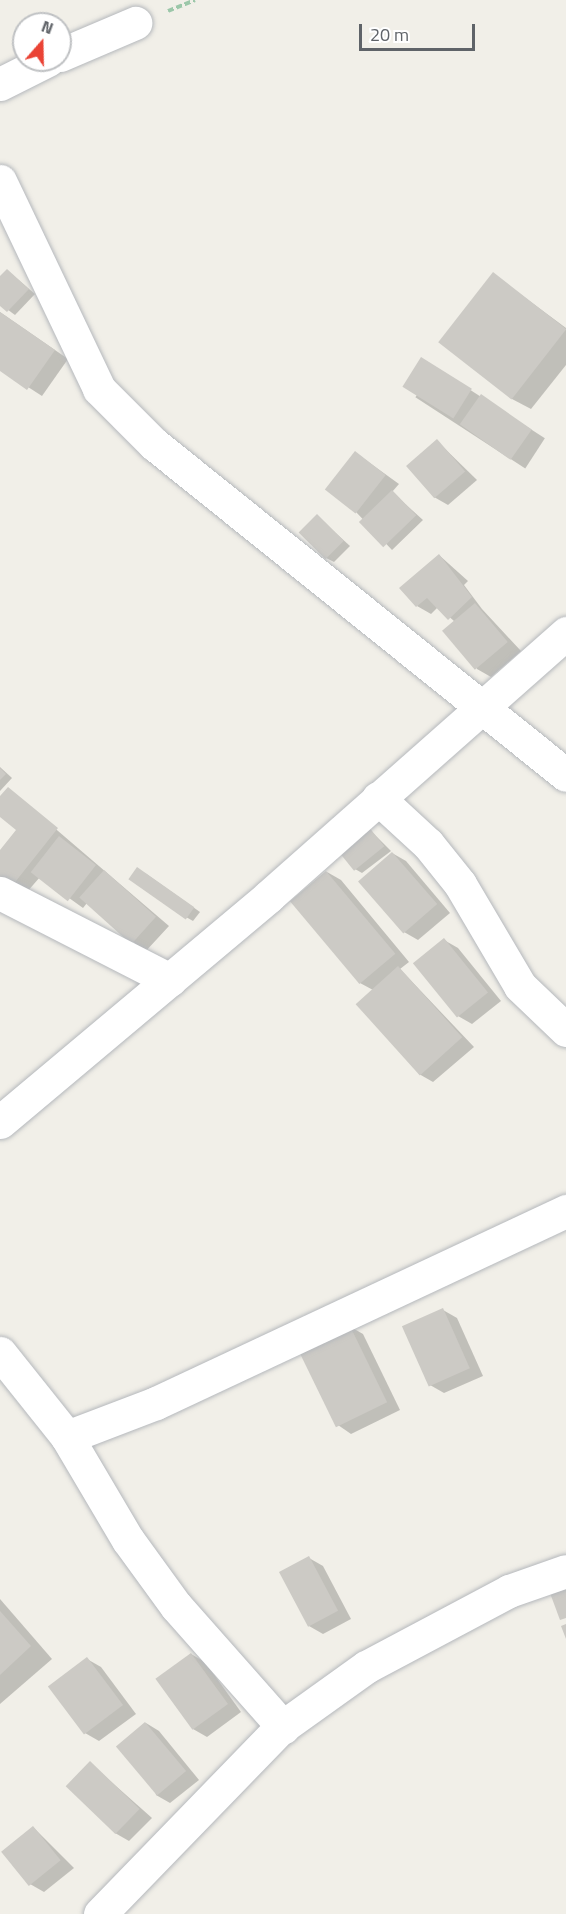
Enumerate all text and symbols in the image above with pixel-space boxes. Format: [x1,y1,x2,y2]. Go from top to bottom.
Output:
north arrow [12,12,72,72]
scale bar [362,12,478,50]
text: N [38,14,57,40]
text: 20 m [370,21,409,48]

